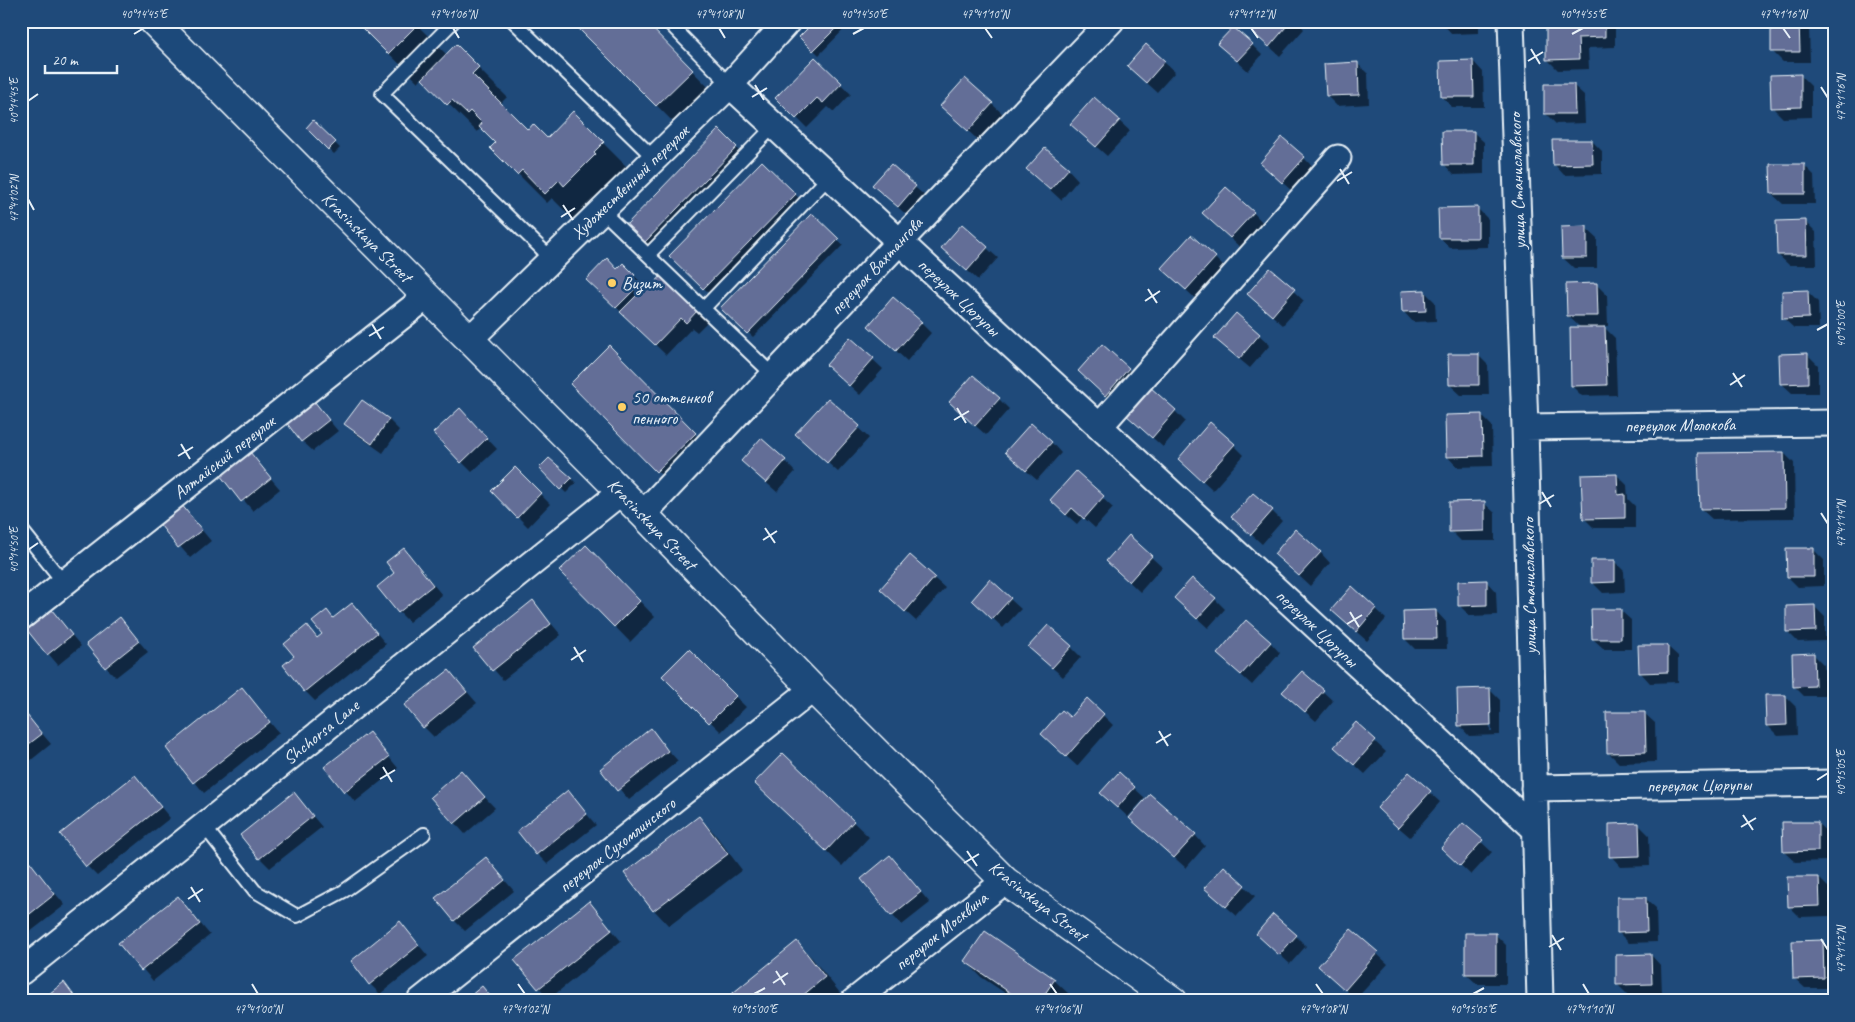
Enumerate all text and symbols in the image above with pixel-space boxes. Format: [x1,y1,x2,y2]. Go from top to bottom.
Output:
text: 40°14'45"E [121,6,169,22]
text: 47°41'06"N [429,6,478,22]
text: 47°41'08"N [695,6,744,22]
text: 40°14'50"E [841,6,889,22]
text: 47°41'10"N [961,6,1010,22]
text: 47°41'12"N [1227,6,1276,22]
text: 40°14'55"E [1560,6,1608,22]
text: 47°41'16"N [1759,6,1808,22]
scale bar [45,42,118,74]
text: 20 m [52,51,79,70]
text: 47°41'16"N [1833,73,1849,122]
text: 40°14'45"E [6,76,22,124]
street label: улица Станиславского [1504,111,1530,251]
street label: Художественный переулок [566,118,695,244]
text: 47°41'02"N [6,174,22,223]
street label: Krasinskaya Street [317,187,419,289]
street label: переулок Вахтангова [825,211,928,320]
street label: переулок Цюрупы [913,253,1006,342]
place label: Визит [622,272,663,295]
marker: Визит [606,277,618,289]
text: 40°15'00"E [1833,299,1849,347]
place label: 50 оттенков пенного [632,386,713,429]
marker: 50 оттенков пенного [616,401,628,413]
street label: Алтайский переулок [169,409,281,504]
street label: переулок Молокова [1625,413,1737,437]
street label: Krasinskaya Street [603,474,703,576]
text: 47°41'14"N [1833,499,1849,548]
street label: улица Станиславского [1517,516,1541,655]
text: 40°14'50"E [6,525,22,573]
street label: переулок Цюрупы [1271,584,1364,673]
street label: Shchorsa Lane [279,694,364,769]
text: 40°15'05"E [1833,748,1849,796]
street label: переулок Цюрупы [1647,773,1753,797]
street label: переулок Сухомлинского [554,792,681,897]
street label: Krasinskaya Street [985,856,1094,948]
street label: переулок Москвина [890,886,993,975]
text: 47°41'12"N [1833,925,1849,974]
text: 47°41'00"N [234,1001,283,1017]
text: 47°41'02"N [501,1001,550,1017]
text: 40°15'00"E [731,1001,779,1017]
text: 47°41'06"N [1033,1001,1082,1017]
text: 47°41'08"N [1299,1001,1348,1017]
text: 40°15'05"E [1450,1001,1498,1017]
text: 47°41'10"N [1565,1001,1614,1017]

